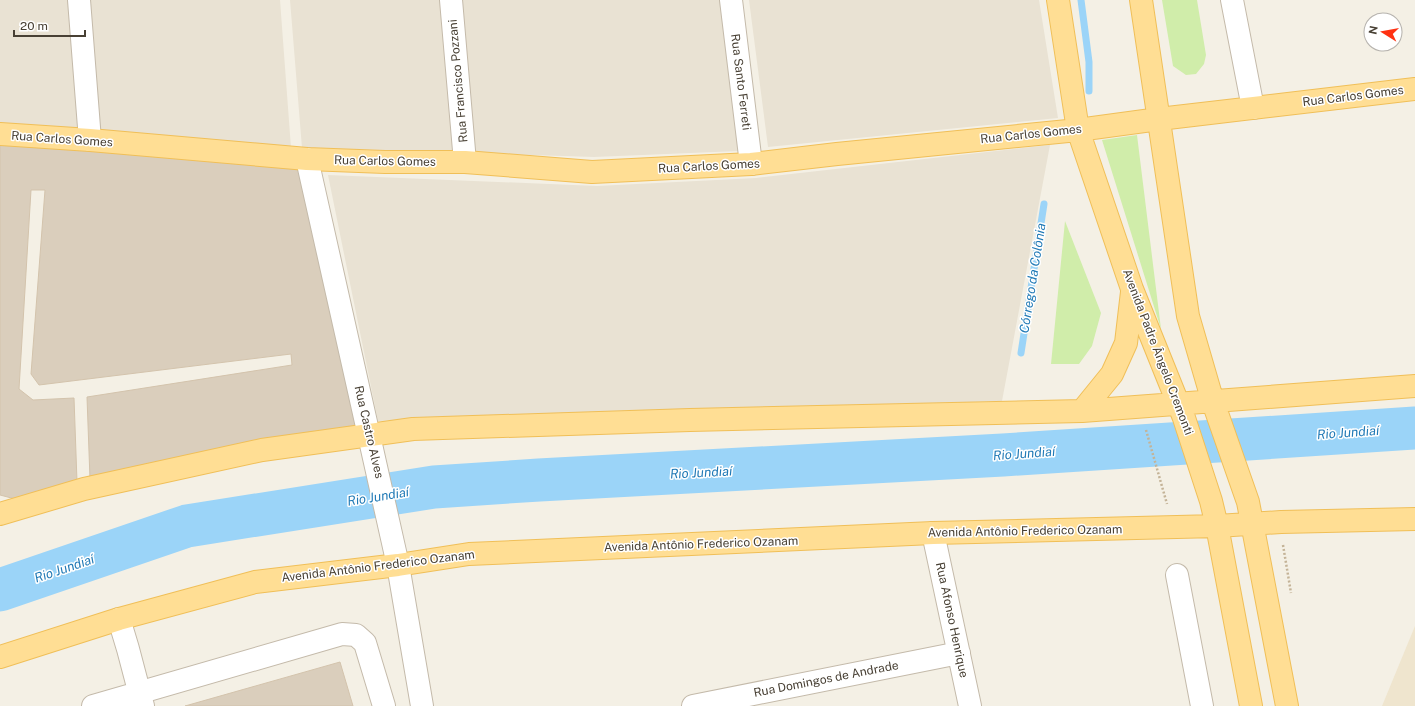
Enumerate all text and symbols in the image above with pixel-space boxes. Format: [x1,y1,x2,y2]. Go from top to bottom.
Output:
scale bar [14,12,85,38]
north arrow [1363,12,1403,52]
text: 20 m [20,19,48,33]
street label: Rua Francisco Pozzani [446,19,470,143]
text: N [1366,25,1380,35]
street label: Rua Santo Ferreti [728,33,754,131]
street label: Rua Carlos Gomes [1302,83,1404,109]
street label: Rua Carlos Gomes [980,122,1082,146]
street label: Rua Carlos Gomes [11,128,113,150]
street label: Rua Carlos Gomes [334,153,436,169]
street label: Rua Carlos Gomes [658,156,760,176]
water label: Córrego da Colônia [1016,222,1049,334]
street label: Avenida Padre Ângelo Cremonti [1120,267,1196,437]
street label: Rua Castro Alves [352,384,386,480]
water label: Rio Jundiaí [1317,423,1381,442]
water label: Rio Jundiaí [993,444,1057,463]
water label: Rio Jundiaí [670,463,734,482]
water label: Rio Jundiaí [346,484,412,509]
street label: Avenida Antônio Frederico Ozanam [928,522,1122,540]
street label: Avenida Antônio Frederico Ozanam [604,534,798,554]
street label: Avenida Antônio Frederico Ozanam [281,547,475,585]
water label: Rio Jundiaí [32,551,98,586]
street label: Rua Afonso Henrique [933,561,971,679]
street label: Rua Domingos de Andrade [752,658,900,700]

